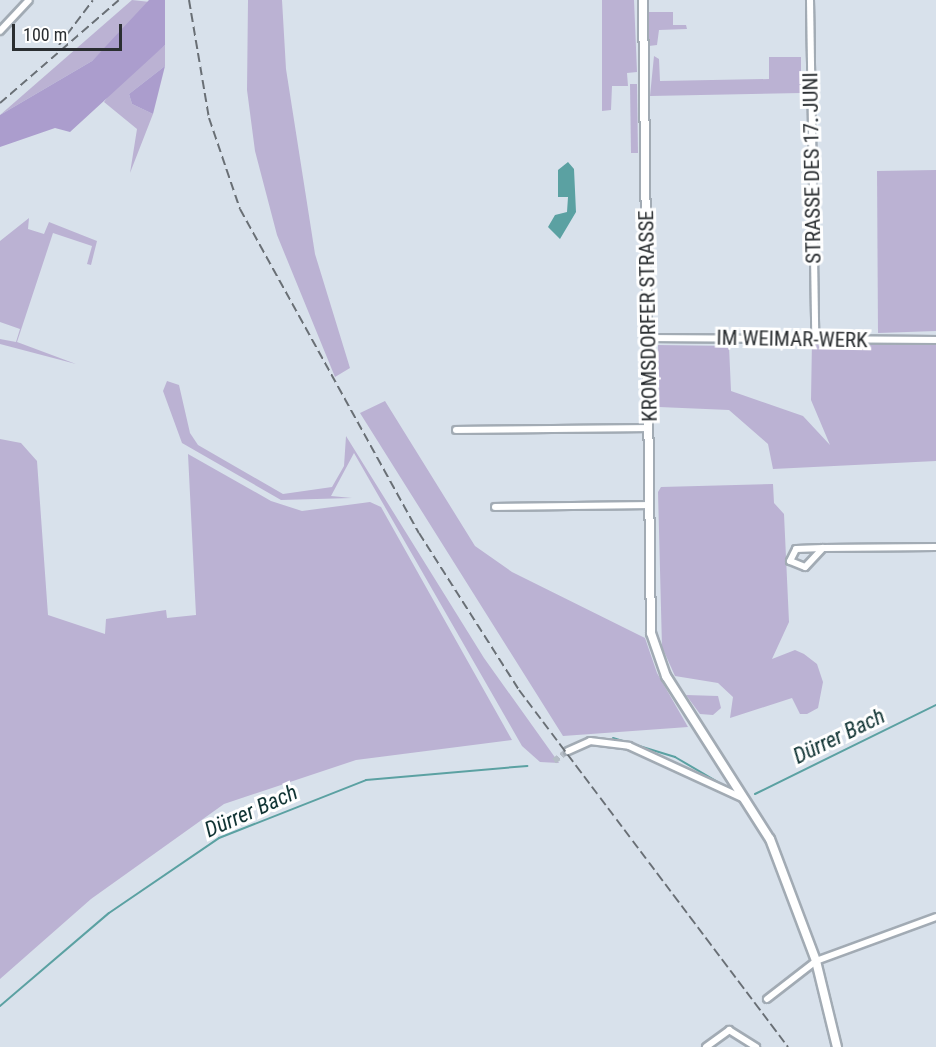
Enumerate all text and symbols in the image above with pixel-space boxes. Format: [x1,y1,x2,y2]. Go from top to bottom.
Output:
scale bar [15,12,124,50]
text: 100 m [23,24,67,45]
street label: STRASSE DES 17. JUNI [798,72,826,264]
street label: KROMSDORFER STRASSE [634,210,662,422]
street label: IM WEIMAR-WERK [716,325,868,353]
water label: Dürrer Bach [789,702,889,770]
water label: Dürrer Bach [200,779,302,843]

